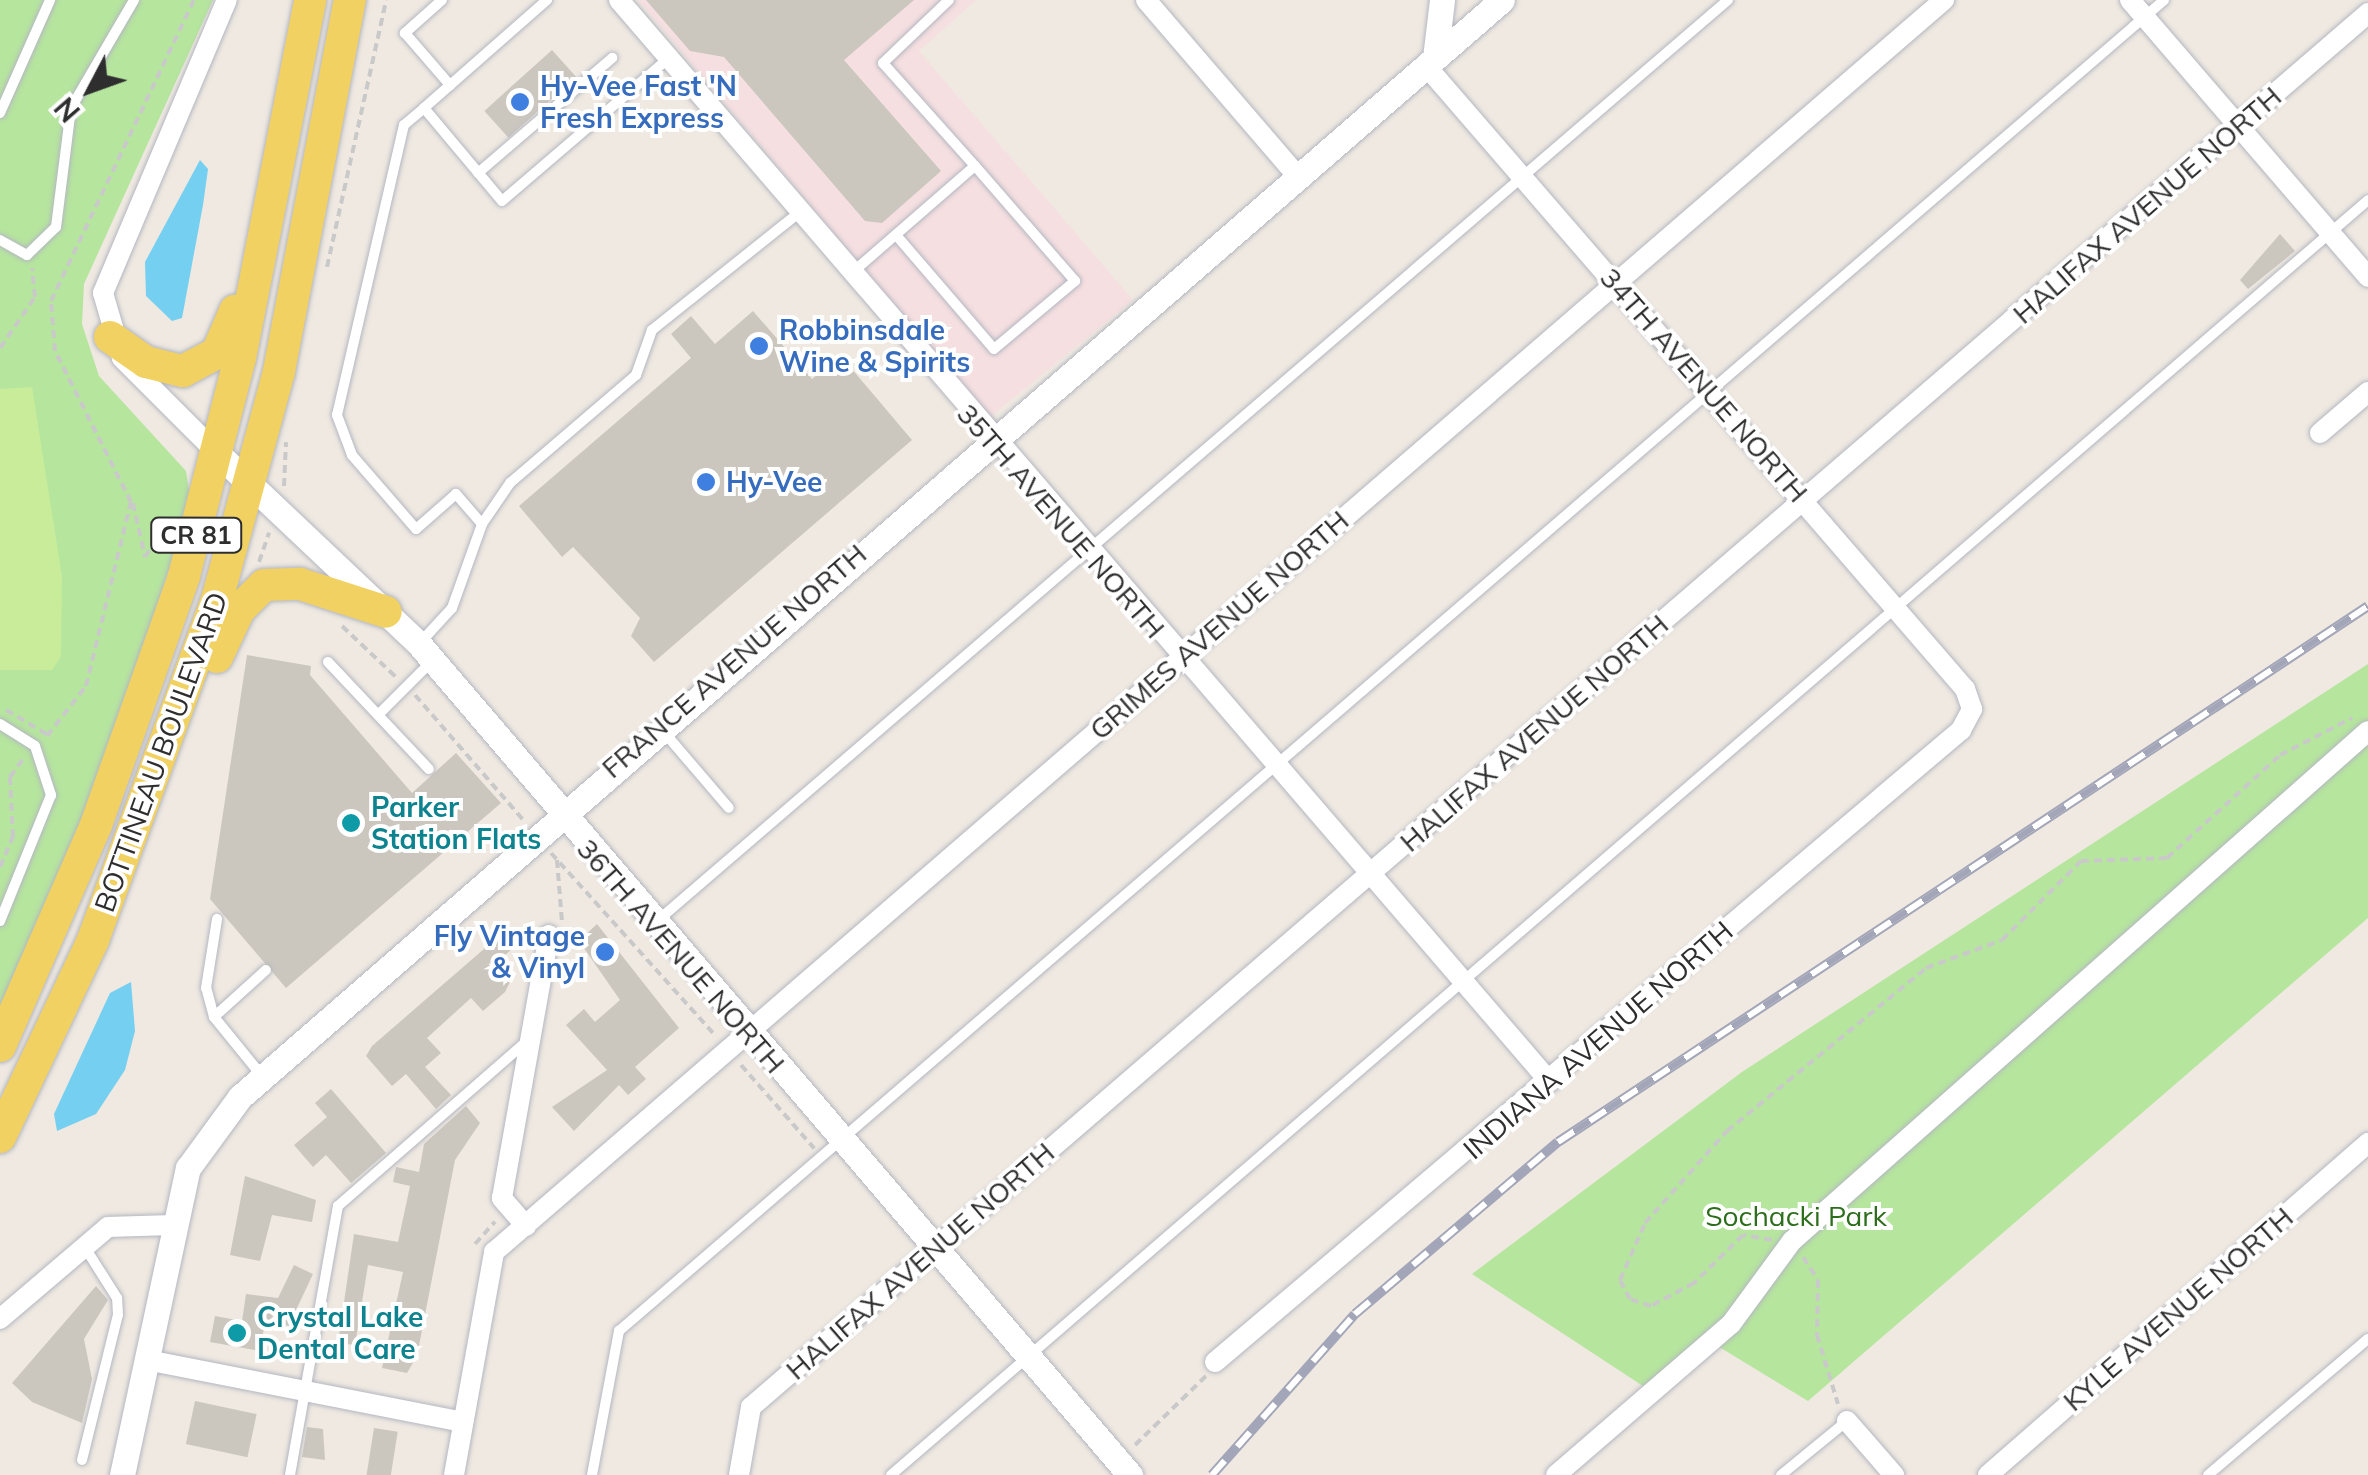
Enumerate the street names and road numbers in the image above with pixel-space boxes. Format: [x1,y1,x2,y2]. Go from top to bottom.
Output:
street label: HALIFAX AVENUE NORTH [2006,79,2288,331]
street label: 34TH AVENUE NORTH [1593,261,1815,509]
street label: 35TH AVENUE NORTH [950,397,1172,645]
street label: GRIMES AVENUE NORTH [1083,503,1355,747]
road number: CR 81 [148,515,244,555]
street label: FRANCE AVENUE NORTH [595,537,873,785]
street label: BOTTINEAU BOULEVARD [87,588,235,916]
street label: HALIFAX AVENUE NORTH [1393,607,1675,859]
street label: 36TH AVENUE NORTH [570,832,792,1080]
street label: INDIANA AVENUE NORTH [1457,914,1739,1166]
street label: HALIFAX AVENUE NORTH [779,1135,1061,1387]
street label: KYLE AVENUE NORTH [2056,1200,2300,1418]

